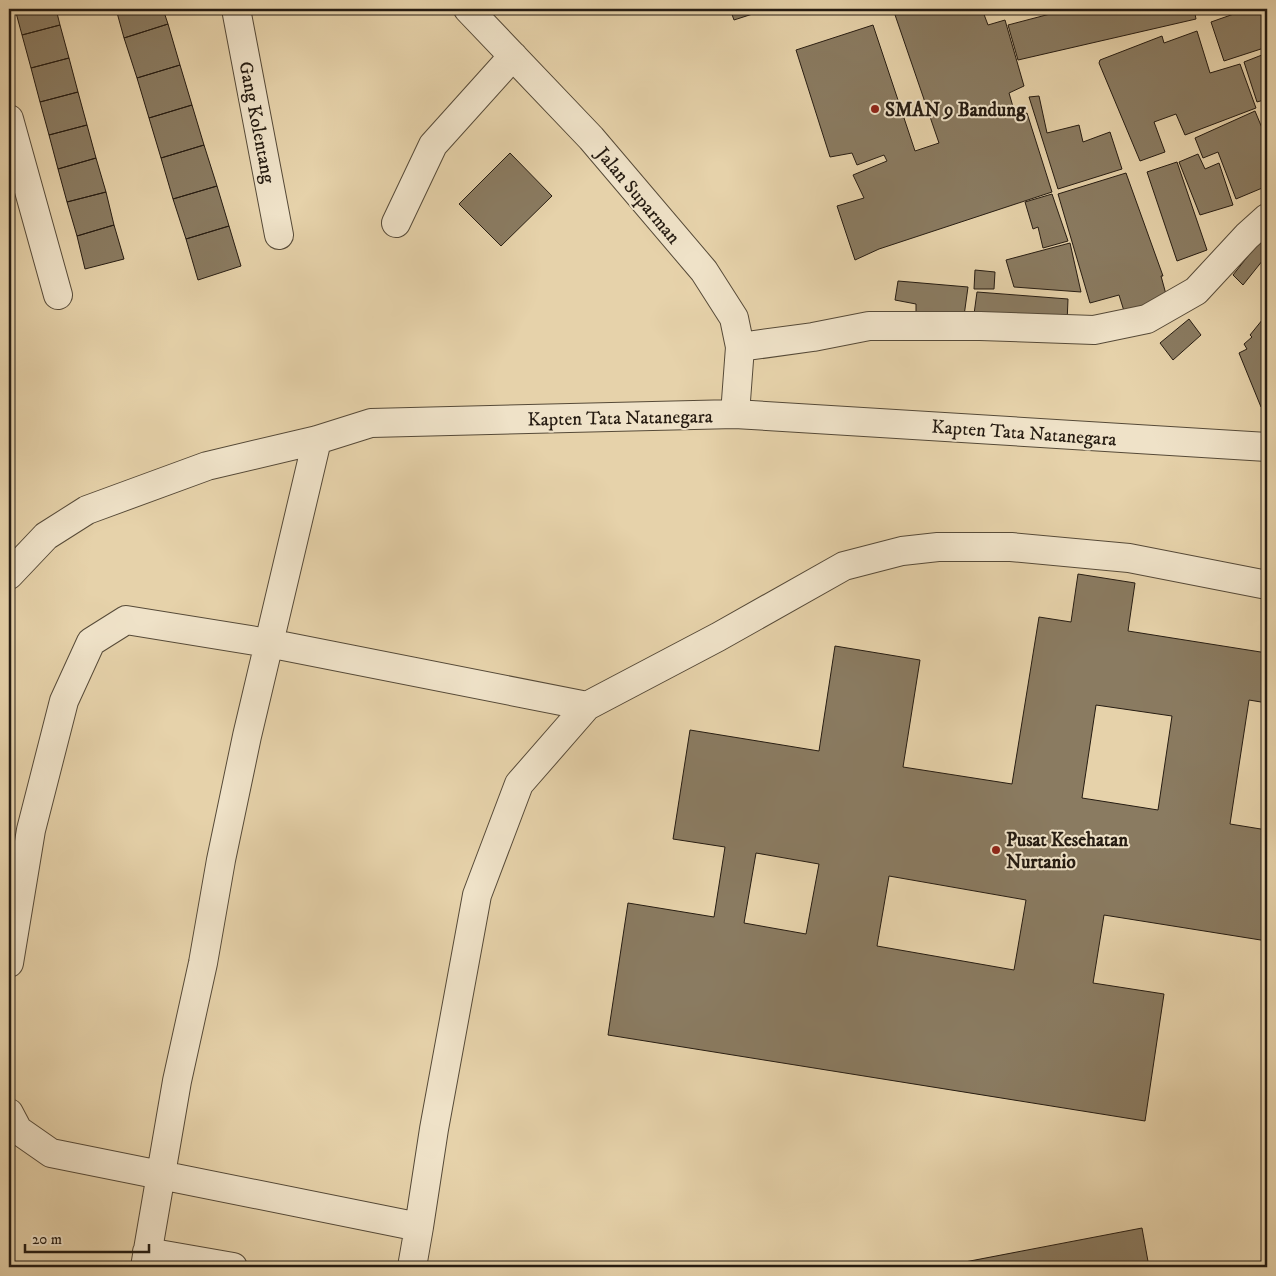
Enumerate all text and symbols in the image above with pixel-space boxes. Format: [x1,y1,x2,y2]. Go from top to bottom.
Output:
street label: Gang Kolentang [233,59,280,186]
place label: SMAN 9 Bandung [885,99,1026,122]
marker: SMAN 9 Bandung [869,103,881,115]
street label: Jalan Suparman [589,141,685,249]
street label: Kapten Tata Natanegara [527,405,713,432]
street label: Kapten Tata Natanegara [931,416,1117,451]
place label: Pusat Kesehatan Nurtanio [1006,829,1129,874]
marker: Pusat Kesehatan Nurtanio [990,844,1002,856]
scale bar [25,1221,149,1253]
text: 20 m [32,1230,62,1249]

